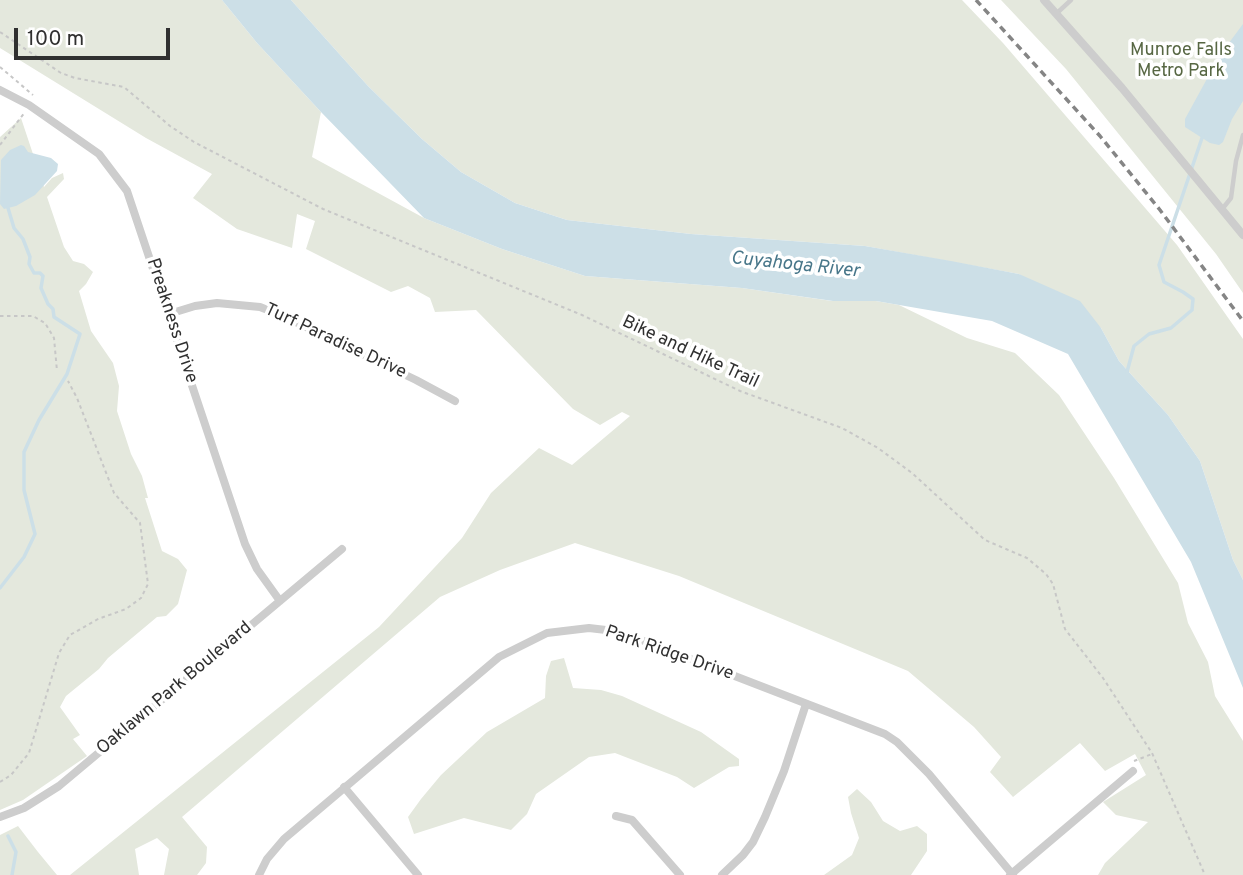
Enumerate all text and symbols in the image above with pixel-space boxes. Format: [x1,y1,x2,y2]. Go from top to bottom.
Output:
scale bar [18,14,173,58]
text: 100 m [27,26,84,53]
park label: Munroe Falls Metro Park [1130,40,1232,82]
water label: Cuyahoga River [729,248,861,284]
street label: Preakness Drive [141,256,201,386]
street label: Turf Paradise Drive [261,300,409,384]
street label: Bike and Hike Trail [618,312,762,394]
street label: Oaklawn Park Boulevard [93,618,257,760]
street label: Park Ridge Drive [602,622,736,686]

